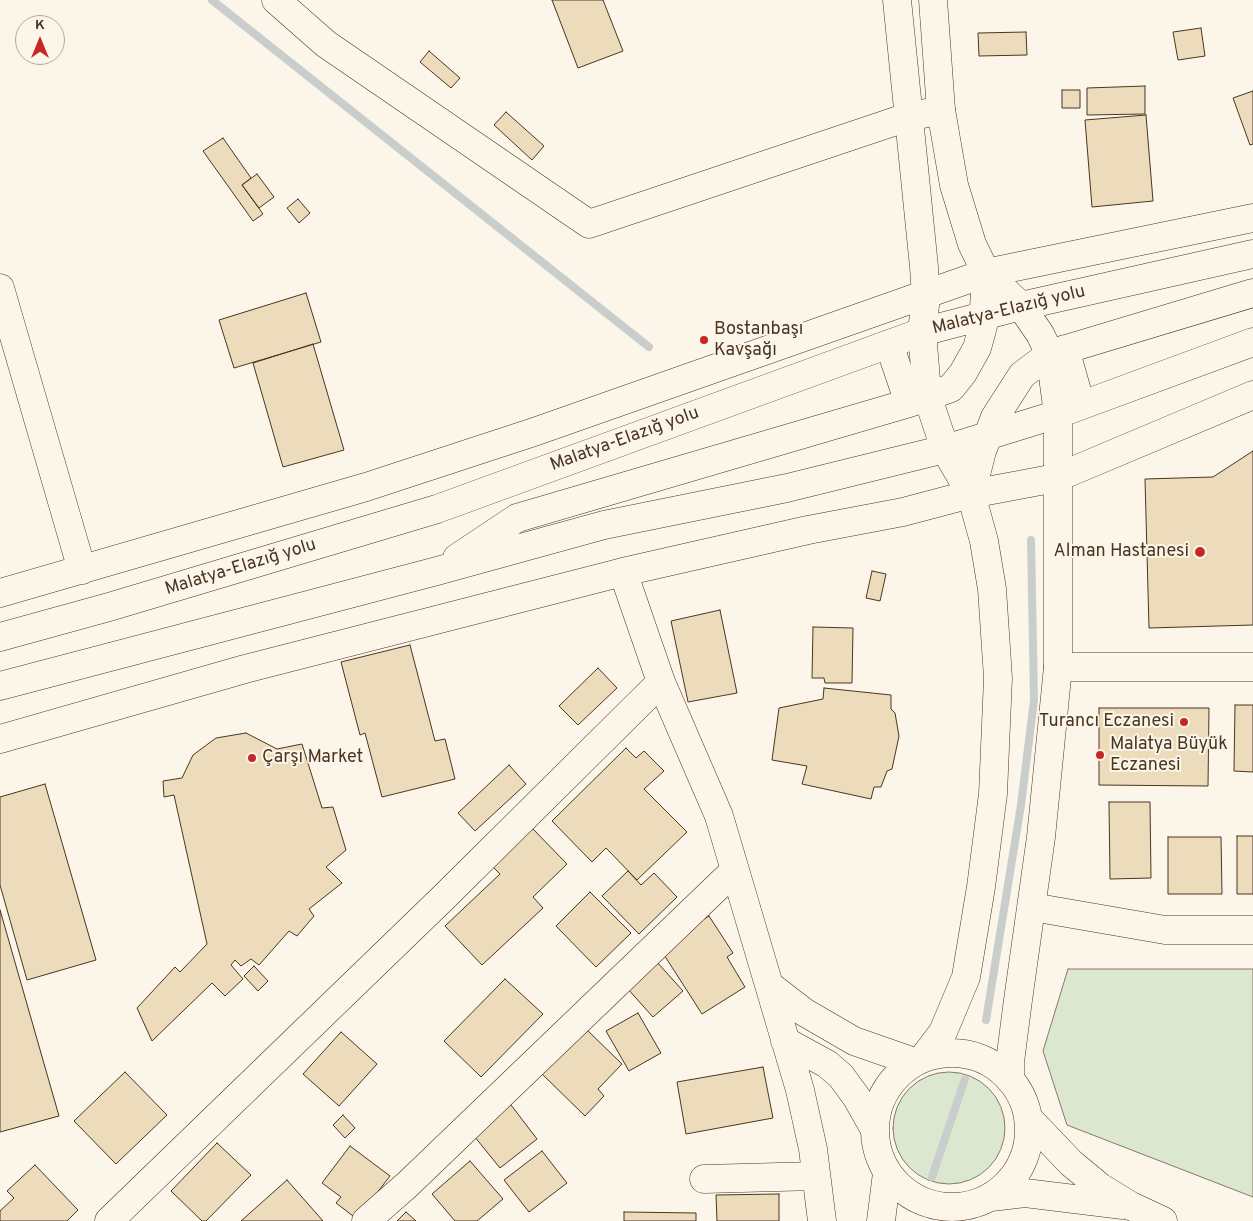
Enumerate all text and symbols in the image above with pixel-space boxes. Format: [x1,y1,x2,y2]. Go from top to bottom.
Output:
north arrow [15,15,65,65]
text: K [35,17,45,34]
street label: Malatya-Elazığ yolu [930,282,1088,340]
place label: Bostanbaşı Kavşağı [714,319,803,362]
marker: Bostanbaşı Kavşağı [698,334,710,346]
street label: Malatya-Elazığ yolu [548,403,702,477]
street label: Malatya-Elazığ yolu [163,535,319,601]
place label: Alman Hastanesi [1054,541,1189,563]
marker: Alman Hastanesi [1193,545,1207,559]
place label: Turancı Eczanesi [1039,711,1174,733]
marker: Turancı Eczanesi [1178,716,1190,728]
place label: Malatya Büyük Eczanesi [1110,734,1228,776]
place label: Çarşı Market [262,747,363,769]
marker: Malatya Büyük Eczanesi [1094,749,1106,761]
marker: Çarşı Market [246,752,258,764]

